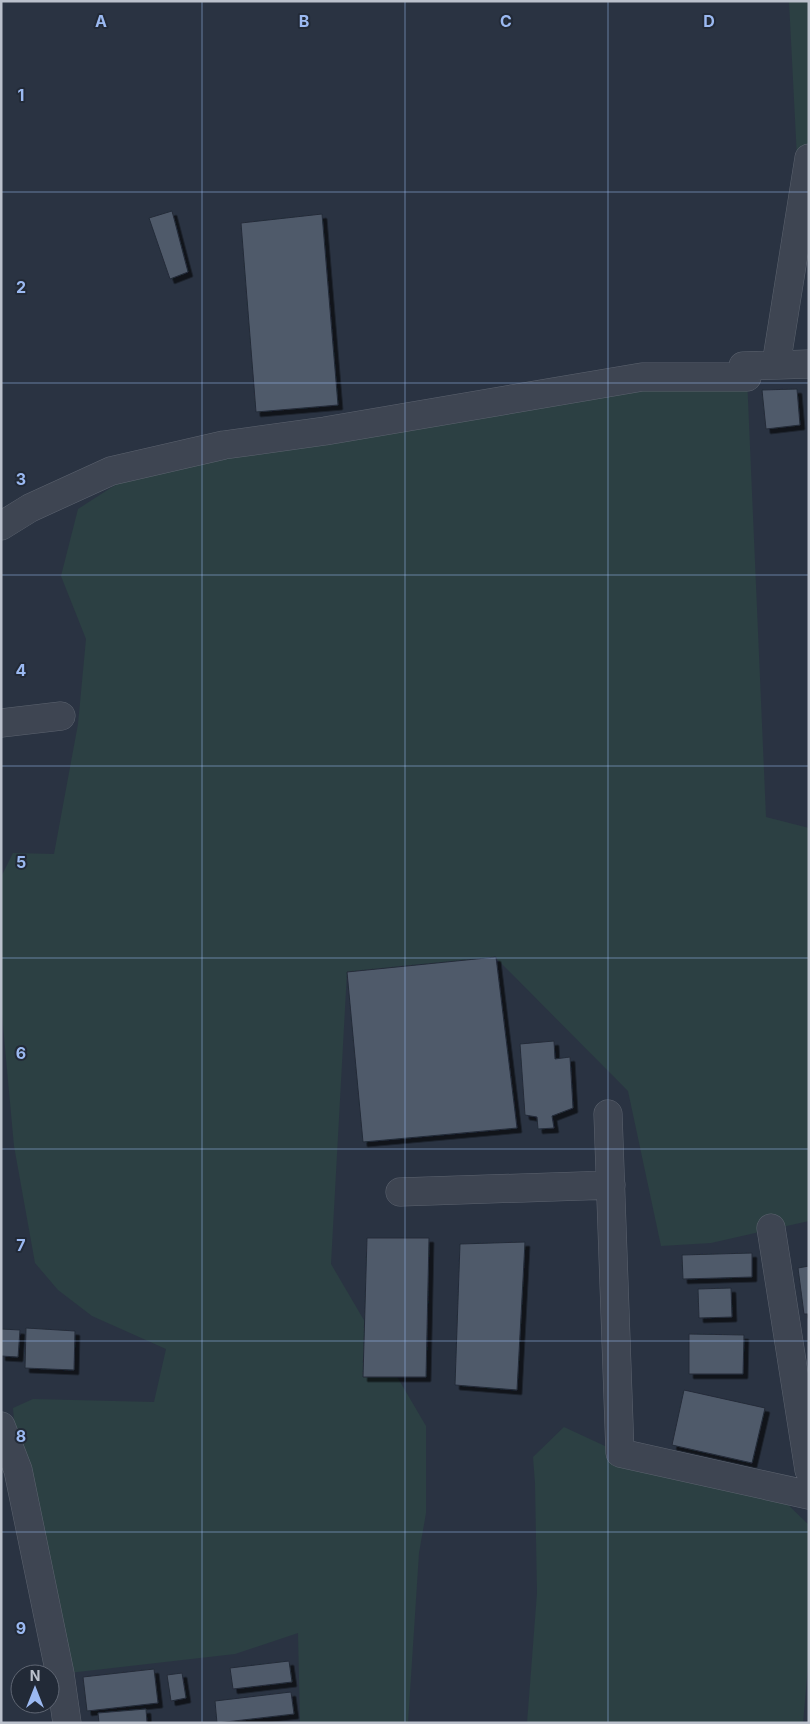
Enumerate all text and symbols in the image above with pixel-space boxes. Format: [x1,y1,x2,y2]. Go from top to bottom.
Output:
text: A [95,11,107,31]
text: B [299,11,309,31]
text: C [500,11,512,31]
text: D [703,11,715,31]
text: 1 [18,85,24,105]
text: 2 [16,277,26,297]
text: 3 [16,469,26,489]
text: 4 [16,660,27,680]
text: 5 [16,852,26,872]
text: 6 [16,1043,26,1063]
text: 7 [16,1235,26,1255]
text: 8 [16,1426,26,1446]
text: 9 [16,1618,26,1638]
north arrow [10,1664,60,1714]
text: N [30,1667,40,1684]

